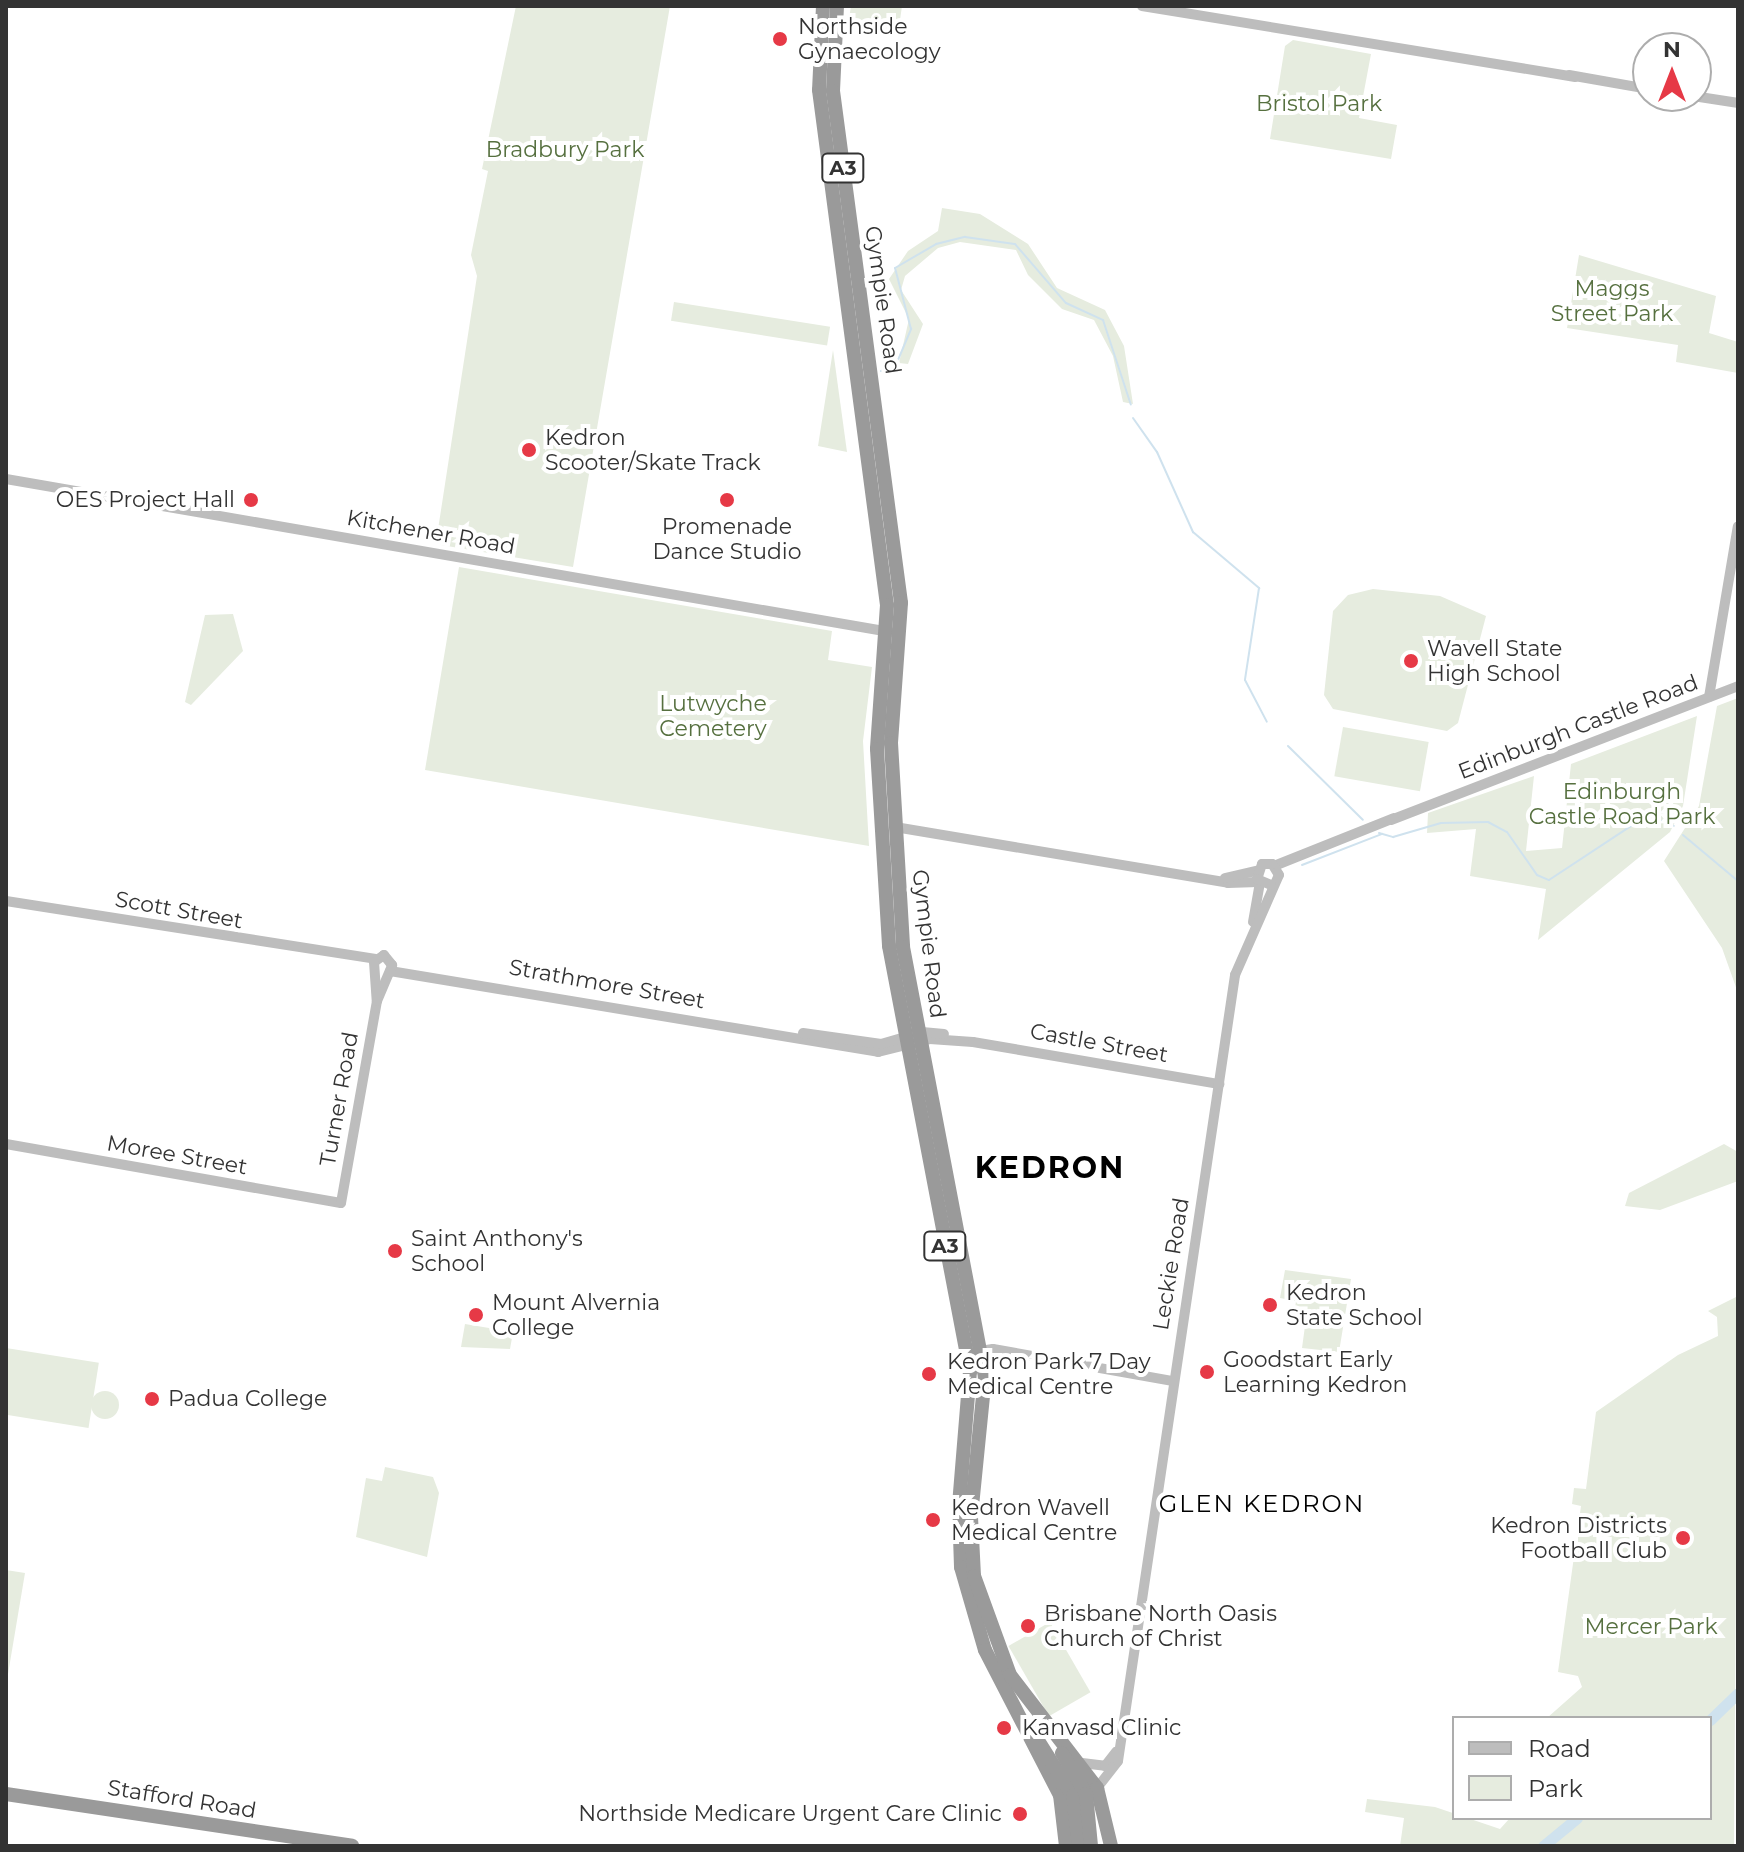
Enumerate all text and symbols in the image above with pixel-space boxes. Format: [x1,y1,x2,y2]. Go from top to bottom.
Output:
place label: Northside Gynaecology [798,13,941,64]
marker: Northside Gynaecology [769,28,791,50]
north arrow [1632,32,1712,112]
text: N [1663,36,1681,63]
park label: Bristol Park [1256,91,1382,117]
park label: Bradbury Park [486,137,644,163]
road number: A3 [821,152,865,184]
street label: Gympie Road [860,224,906,376]
park label: Maggs Street Park [1551,275,1673,326]
place label: Kedron Scooter/Skate Track [545,424,761,476]
marker: Kedron Scooter/Skate Track [520,441,538,459]
place label: OES Project Hall [56,487,235,513]
marker: OES Project Hall [242,491,260,509]
marker: Promenade Dance Studio [718,491,736,509]
street label: Kitchener Road [345,504,517,560]
place label: Promenade Dance Studio [652,513,802,564]
place label: Wavell State High School [1427,635,1562,686]
marker: Wavell State High School [1402,652,1420,670]
street label: Edinburgh Castle Road [1454,669,1702,785]
park label: Lutwyche Cemetery [659,690,767,742]
park label: Edinburgh Castle Road Park [1529,778,1715,830]
street label: Gympie Road [907,868,951,1020]
street label: Scott Street [113,886,245,934]
street label: Strathmore Street [507,954,707,1014]
street label: Castle Street [1028,1018,1170,1068]
street label: Turner Road [314,1030,364,1168]
street label: Moree Street [105,1130,249,1180]
district label: KEDRON [975,1150,1125,1186]
street label: Leckie Road [1147,1196,1195,1332]
place label: Saint Anthony's School [411,1225,583,1276]
road number: A3 [923,1230,967,1262]
marker: Saint Anthony's School [386,1242,404,1260]
place label: Kedron State School [1286,1279,1423,1330]
place label: Mount Alvernia College [492,1289,660,1340]
marker: Kedron State School [1261,1296,1279,1314]
marker: Mount Alvernia College [467,1306,485,1324]
place label: Goodstart Early Learning Kedron [1223,1346,1407,1398]
place label: Kedron Park 7 Day Medical Centre [947,1348,1151,1400]
marker: Kedron Park 7 Day Medical Centre [918,1363,940,1385]
marker: Goodstart Early Learning Kedron [1198,1363,1216,1381]
place label: Padua College [168,1386,327,1412]
marker: Padua College [143,1390,161,1408]
district label: GLEN KEDRON [1159,1490,1365,1518]
place label: Kedron Wavell Medical Centre [951,1494,1117,1546]
marker: Kedron Wavell Medical Centre [922,1509,944,1531]
place label: Kedron Districts Football Club [1490,1512,1667,1564]
marker: Kedron Districts Football Club [1674,1529,1692,1547]
place label: Brisbane North Oasis Church of Christ [1044,1600,1277,1652]
park label: Mercer Park [1584,1614,1718,1640]
marker: Brisbane North Oasis Church of Christ [1019,1617,1037,1635]
place label: Kanvasd Clinic [1022,1715,1181,1741]
legend [1452,1716,1712,1820]
marker: Kanvasd Clinic [993,1717,1015,1739]
text: Road [1528,1734,1591,1763]
street label: Stafford Road [106,1774,258,1824]
text: Park [1528,1774,1583,1803]
place label: Northside Medicare Urgent Care Clinic [578,1801,1002,1827]
marker: Northside Medicare Urgent Care Clinic [1009,1803,1031,1825]

